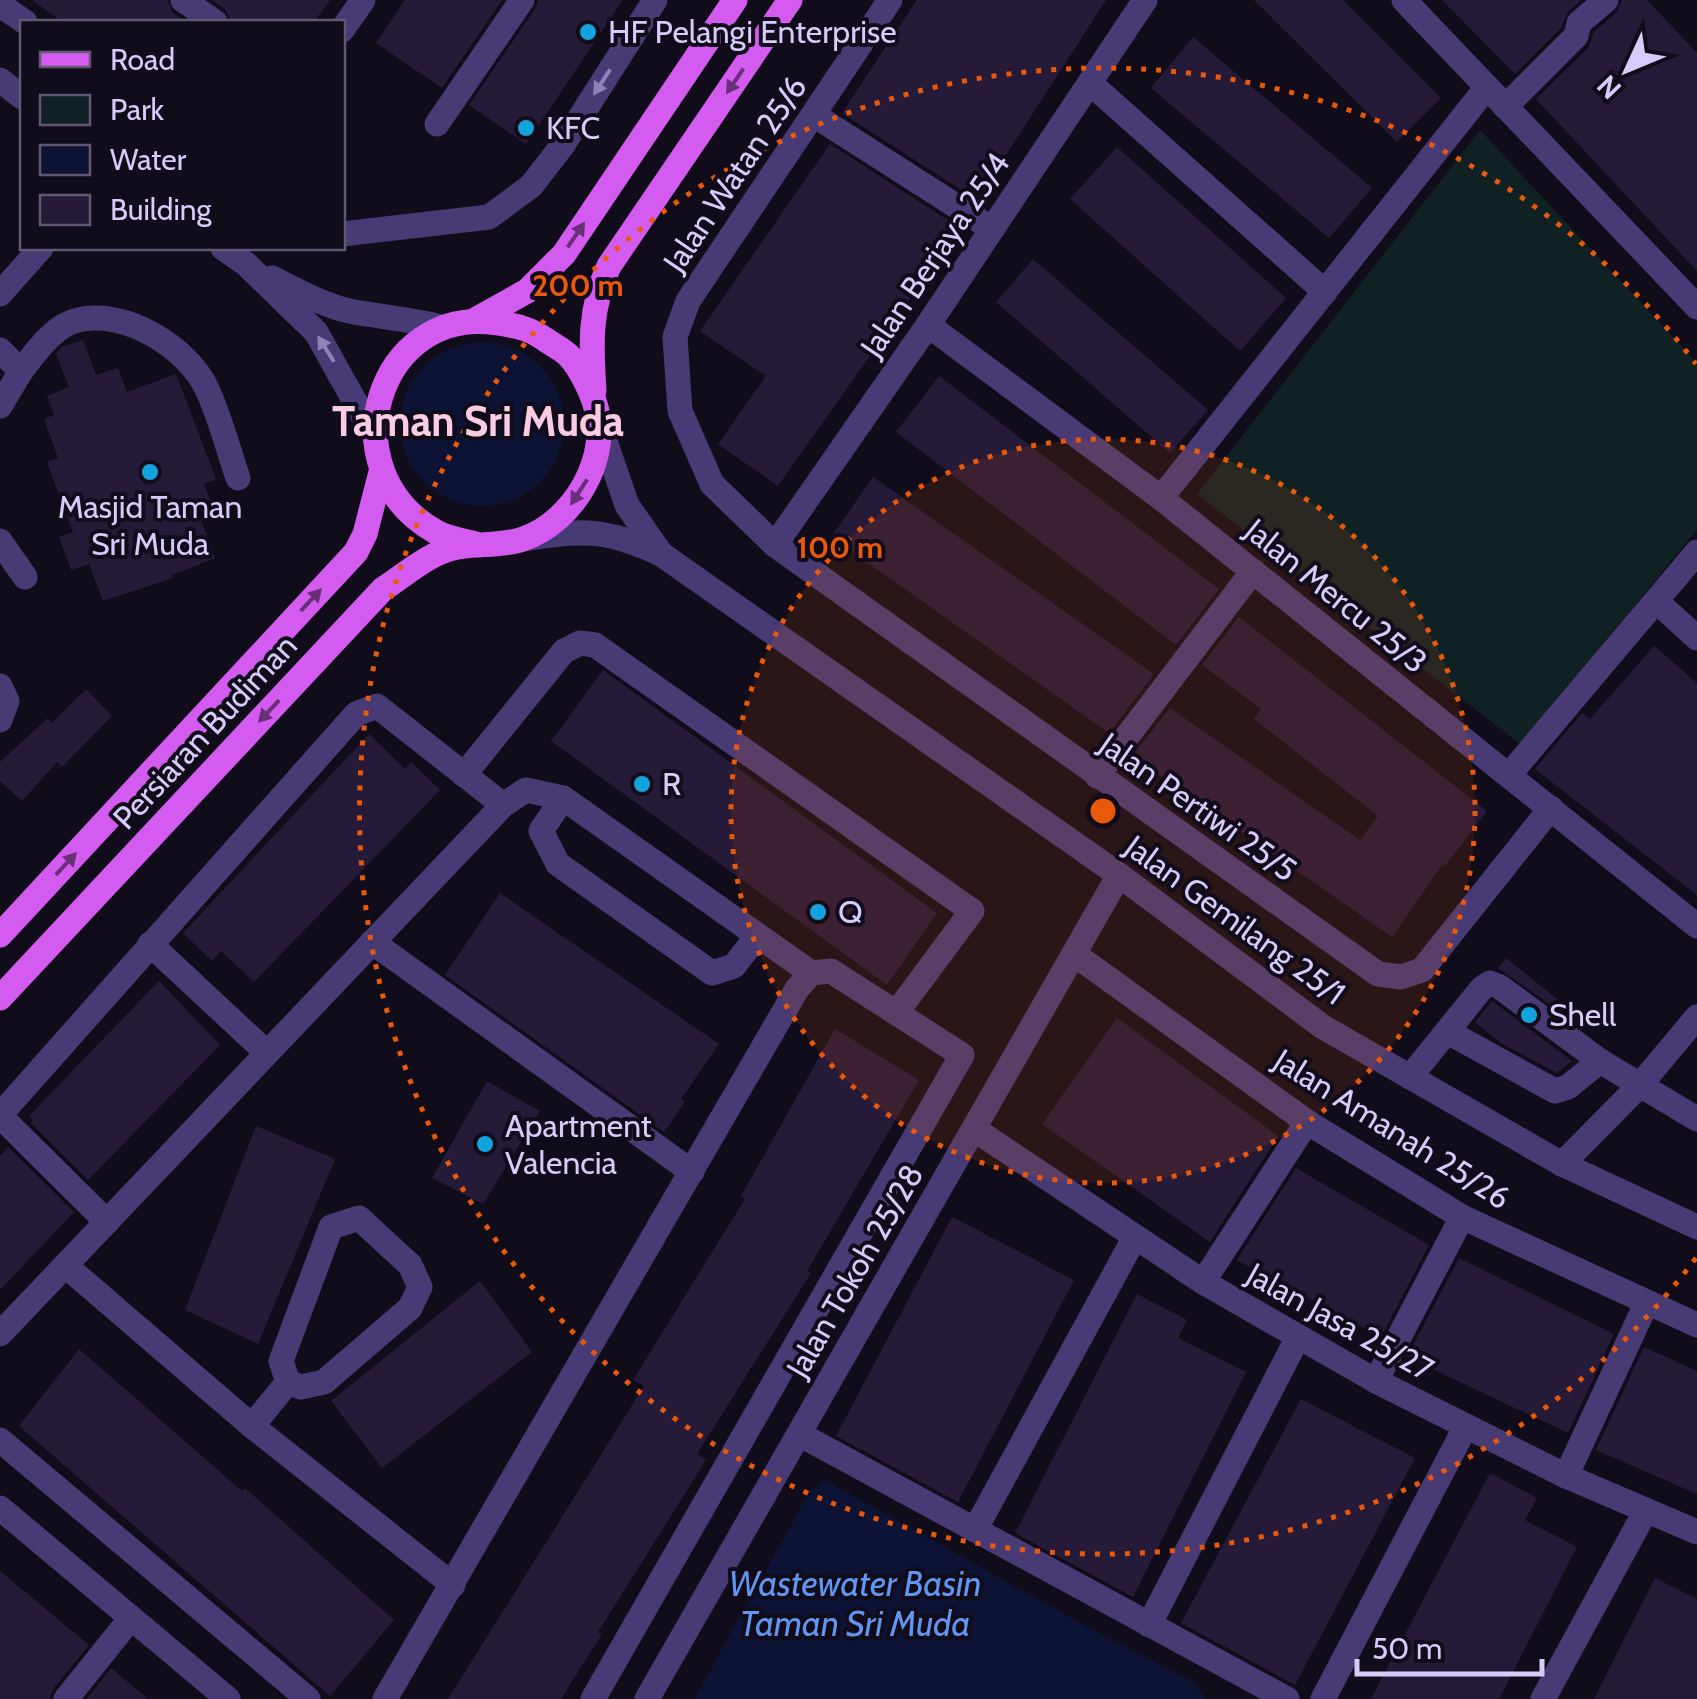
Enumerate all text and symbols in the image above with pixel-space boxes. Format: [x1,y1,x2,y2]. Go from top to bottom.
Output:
place label: HF Pelangi Enterprise [608,12,897,51]
legend [20,20,345,250]
north arrow [1577,20,1677,120]
marker: HF Pelangi Enterprise [577,21,599,43]
text: Road [110,41,175,78]
one-way arrow [726,67,745,94]
one-way arrow [594,68,612,96]
street label: Jalan Watan 25/6 [654,68,815,280]
text: N [1590,68,1628,106]
text: Park [110,91,165,128]
place label: KFC [546,108,600,147]
marker: KFC [515,117,537,139]
text: Water [110,141,187,178]
street label: Jalan Berjaya 25/4 [851,145,1017,365]
text: Building [110,191,213,228]
one-way arrow [567,222,585,249]
text: 200 m [532,267,624,304]
one-way arrow [318,335,335,363]
district label: Taman Sri Muda [332,395,624,447]
marker: Masjid Taman Sri Muda [139,461,161,483]
one-way arrow [570,479,588,506]
place label: Masjid Taman Sri Muda [58,487,242,563]
street label: Jalan Mercu 25/3 [1237,510,1435,681]
text: 100 m [797,529,883,566]
one-way arrow [299,588,322,612]
street label: Persiaran Budiman [105,626,305,837]
one-way arrow [258,699,281,723]
street label: Jalan Pertiwi 25/5 [1091,723,1305,889]
place label: R [662,764,681,803]
marker: R [631,773,653,795]
centre of rings [1085,793,1121,829]
street label: Jalan Gemilang 25/1 [1117,826,1353,1013]
one-way arrow [54,852,77,876]
place label: Q [838,892,863,931]
marker: Q [807,901,829,923]
place label: Shell [1549,995,1617,1034]
marker: Shell [1518,1004,1540,1026]
street label: Jalan Amanah 25/26 [1266,1040,1518,1217]
place label: Apartment Valencia [505,1106,652,1182]
marker: Apartment Valencia [474,1133,496,1155]
street label: Jalan Tokoh 25/28 [777,1157,931,1385]
street label: Jalan Jasa 25/27 [1239,1254,1440,1389]
water label: Wastewater Basin Taman Sri Muda [728,1562,982,1645]
scale bar [1357,1614,1542,1676]
text: 50 m [1372,1630,1442,1667]

